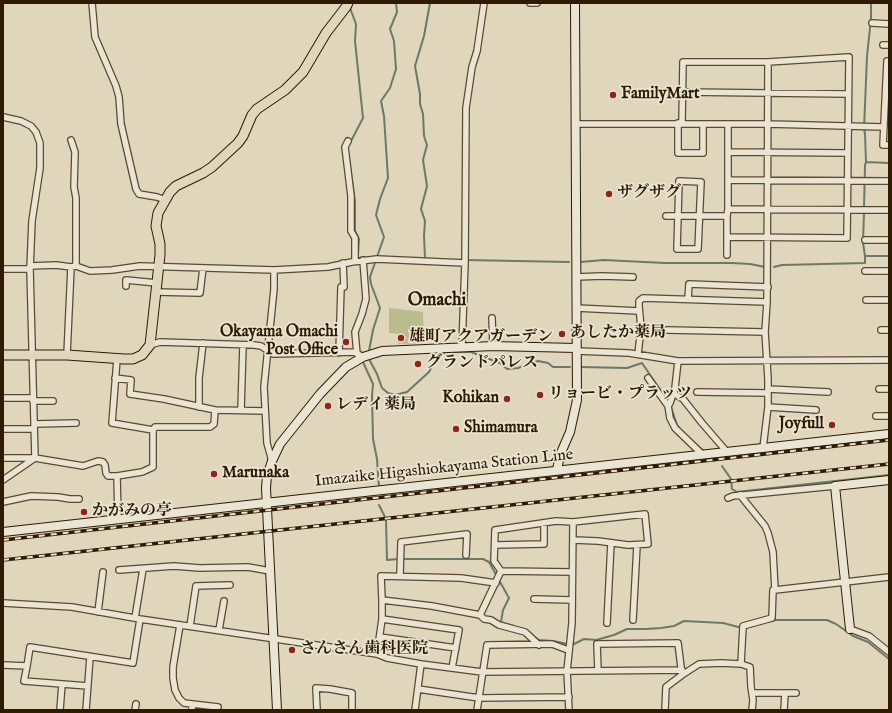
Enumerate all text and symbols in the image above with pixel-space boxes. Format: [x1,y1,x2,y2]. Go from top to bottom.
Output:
place label: FamilyMart [621,85,699,105]
marker: FamilyMart [608,90,618,100]
place label: ザグザグ [617,184,681,204]
marker: ザグザグ [604,189,614,199]
district label: Omachi [408,290,466,312]
place label: Okayama Omachi Post Office [220,323,338,361]
place label: あしたか薬局 [570,324,666,344]
place label: 雄町アクアガーデン [409,328,553,348]
marker: あしたか薬局 [557,329,567,339]
marker: 雄町アクアガーデン [396,333,406,343]
marker: Okayama Omachi Post Office [341,337,351,347]
place label: グランドパレス [426,354,538,374]
marker: グランドパレス [413,359,423,369]
place label: リョービ・プラッツ [548,385,692,405]
place label: Kohikan [442,389,499,409]
marker: リョービ・プラッツ [535,390,545,400]
marker: Kohikan [502,394,512,404]
place label: レデイ薬局 [336,396,416,416]
marker: レデイ薬局 [323,401,333,411]
place label: Joyfull [779,415,824,435]
place label: Shimamura [464,419,538,439]
marker: Joyfull [827,420,837,430]
marker: Shimamura [451,424,461,434]
street label: Imazaike Higashiokayama Station Line [314,446,574,492]
place label: Marunaka [222,464,289,484]
marker: Marunaka [209,469,219,479]
place label: かがみの亭 [92,502,172,522]
marker: かがみの亭 [79,507,89,517]
place label: さんさん歯科医院 [300,640,428,660]
marker: さんさん歯科医院 [287,645,297,655]

